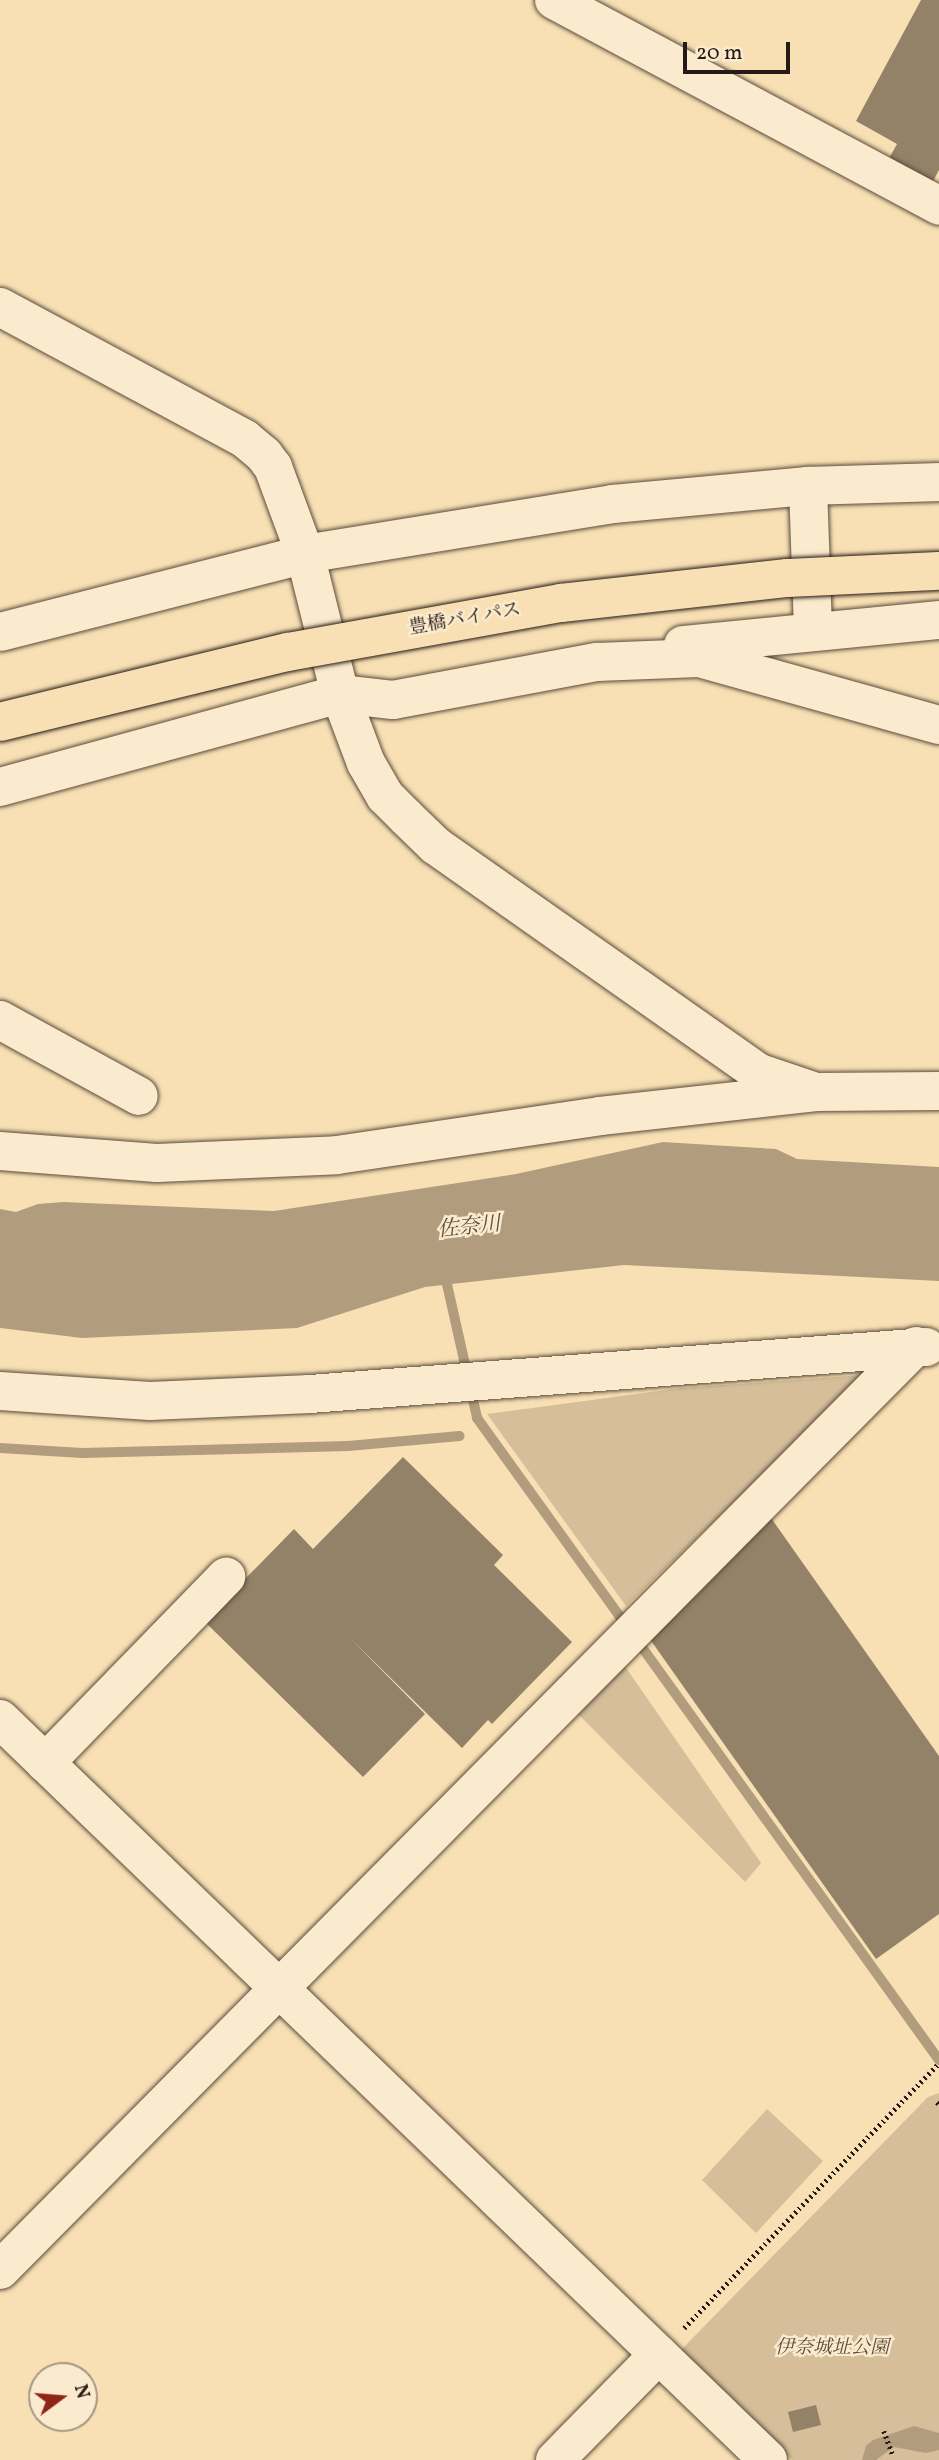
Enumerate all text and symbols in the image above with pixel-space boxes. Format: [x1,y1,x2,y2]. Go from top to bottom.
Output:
scale bar [687,28,794,72]
text: 20 m [696,39,742,68]
street label: 豊橋バイパス [407,599,523,641]
water label: 佐奈川 [436,1212,502,1244]
park label: 伊奈城址公園 [775,2338,889,2360]
north arrow [28,2362,98,2432]
text: N [67,2382,96,2402]

